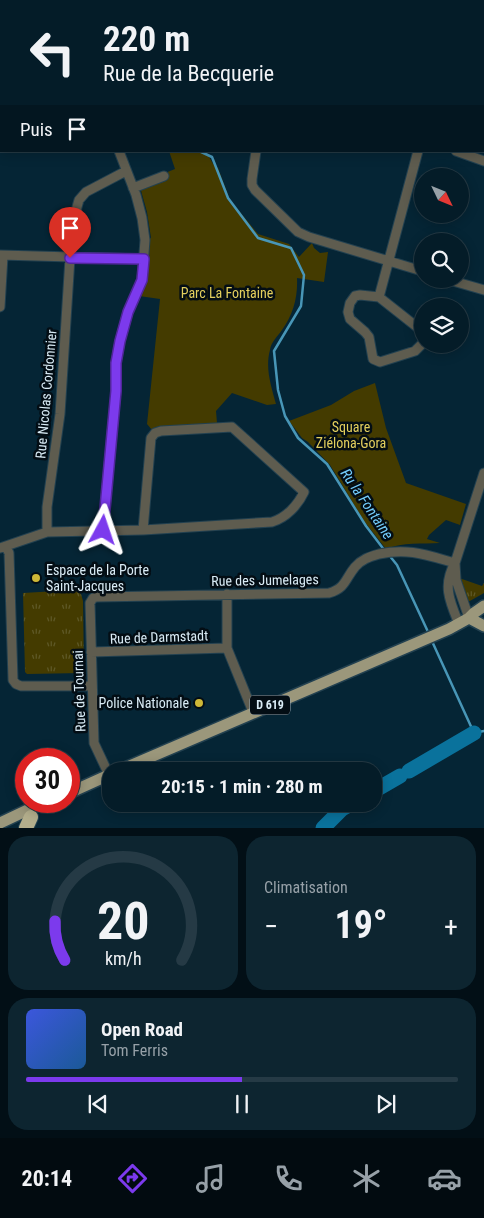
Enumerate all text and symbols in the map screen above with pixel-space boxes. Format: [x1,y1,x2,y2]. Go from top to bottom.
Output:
text: 220 m [103,19,190,60]
icon: left [20,20,85,85]
text: Rue de la Becquerie [103,61,274,86]
icon: arrive [63,115,91,143]
text: Puis [20,118,53,141]
north arrow [414,168,469,222]
map controls [414,168,469,353]
pin [49,207,91,258]
icon: arrive [56,214,84,242]
button: search [414,233,469,288]
park label: Parc La Fontaine [181,285,274,301]
button: layers [414,298,469,353]
street label: Rue Nicolas Cordonnier [32,329,60,459]
park label: Square Ziélona-Gora [316,419,386,451]
water label: Ru la Fontaine [337,465,397,543]
position arrow [76,503,128,555]
place label: Espace de la Porte Saint-Jacques [46,562,149,594]
street label: Rue des Jumelages [211,571,319,589]
marker: Espace de la Porte Saint-Jacques [30,572,42,584]
street label: Rue de Darmstadt [109,627,209,647]
street label: Rue de Tournai [70,650,88,732]
place label: Police Nationale [99,695,189,711]
road number: D 619 [250,696,290,714]
marker: Police Nationale [193,697,205,709]
speed limit sign: 30 [15,748,80,813]
text: 20:15 · 1 min · 280 m [161,775,323,798]
text: Climatisation [264,878,348,897]
text: 20 [97,891,149,952]
text: 19° [334,903,388,947]
text: − [264,910,278,943]
text: + [444,910,458,943]
text: km/h [105,948,141,969]
text: Open Road [101,1018,183,1041]
text: Tom Ferris [101,1041,168,1060]
icon: previous [84,1090,112,1118]
icon: pause [228,1090,256,1118]
icon: next [372,1090,400,1118]
icon: directions [115,1161,150,1196]
icon: music [193,1161,228,1196]
icon: phone [271,1161,306,1196]
icon: climate [349,1161,384,1196]
icon: car [427,1161,462,1196]
text: 20:14 [22,1166,72,1191]

